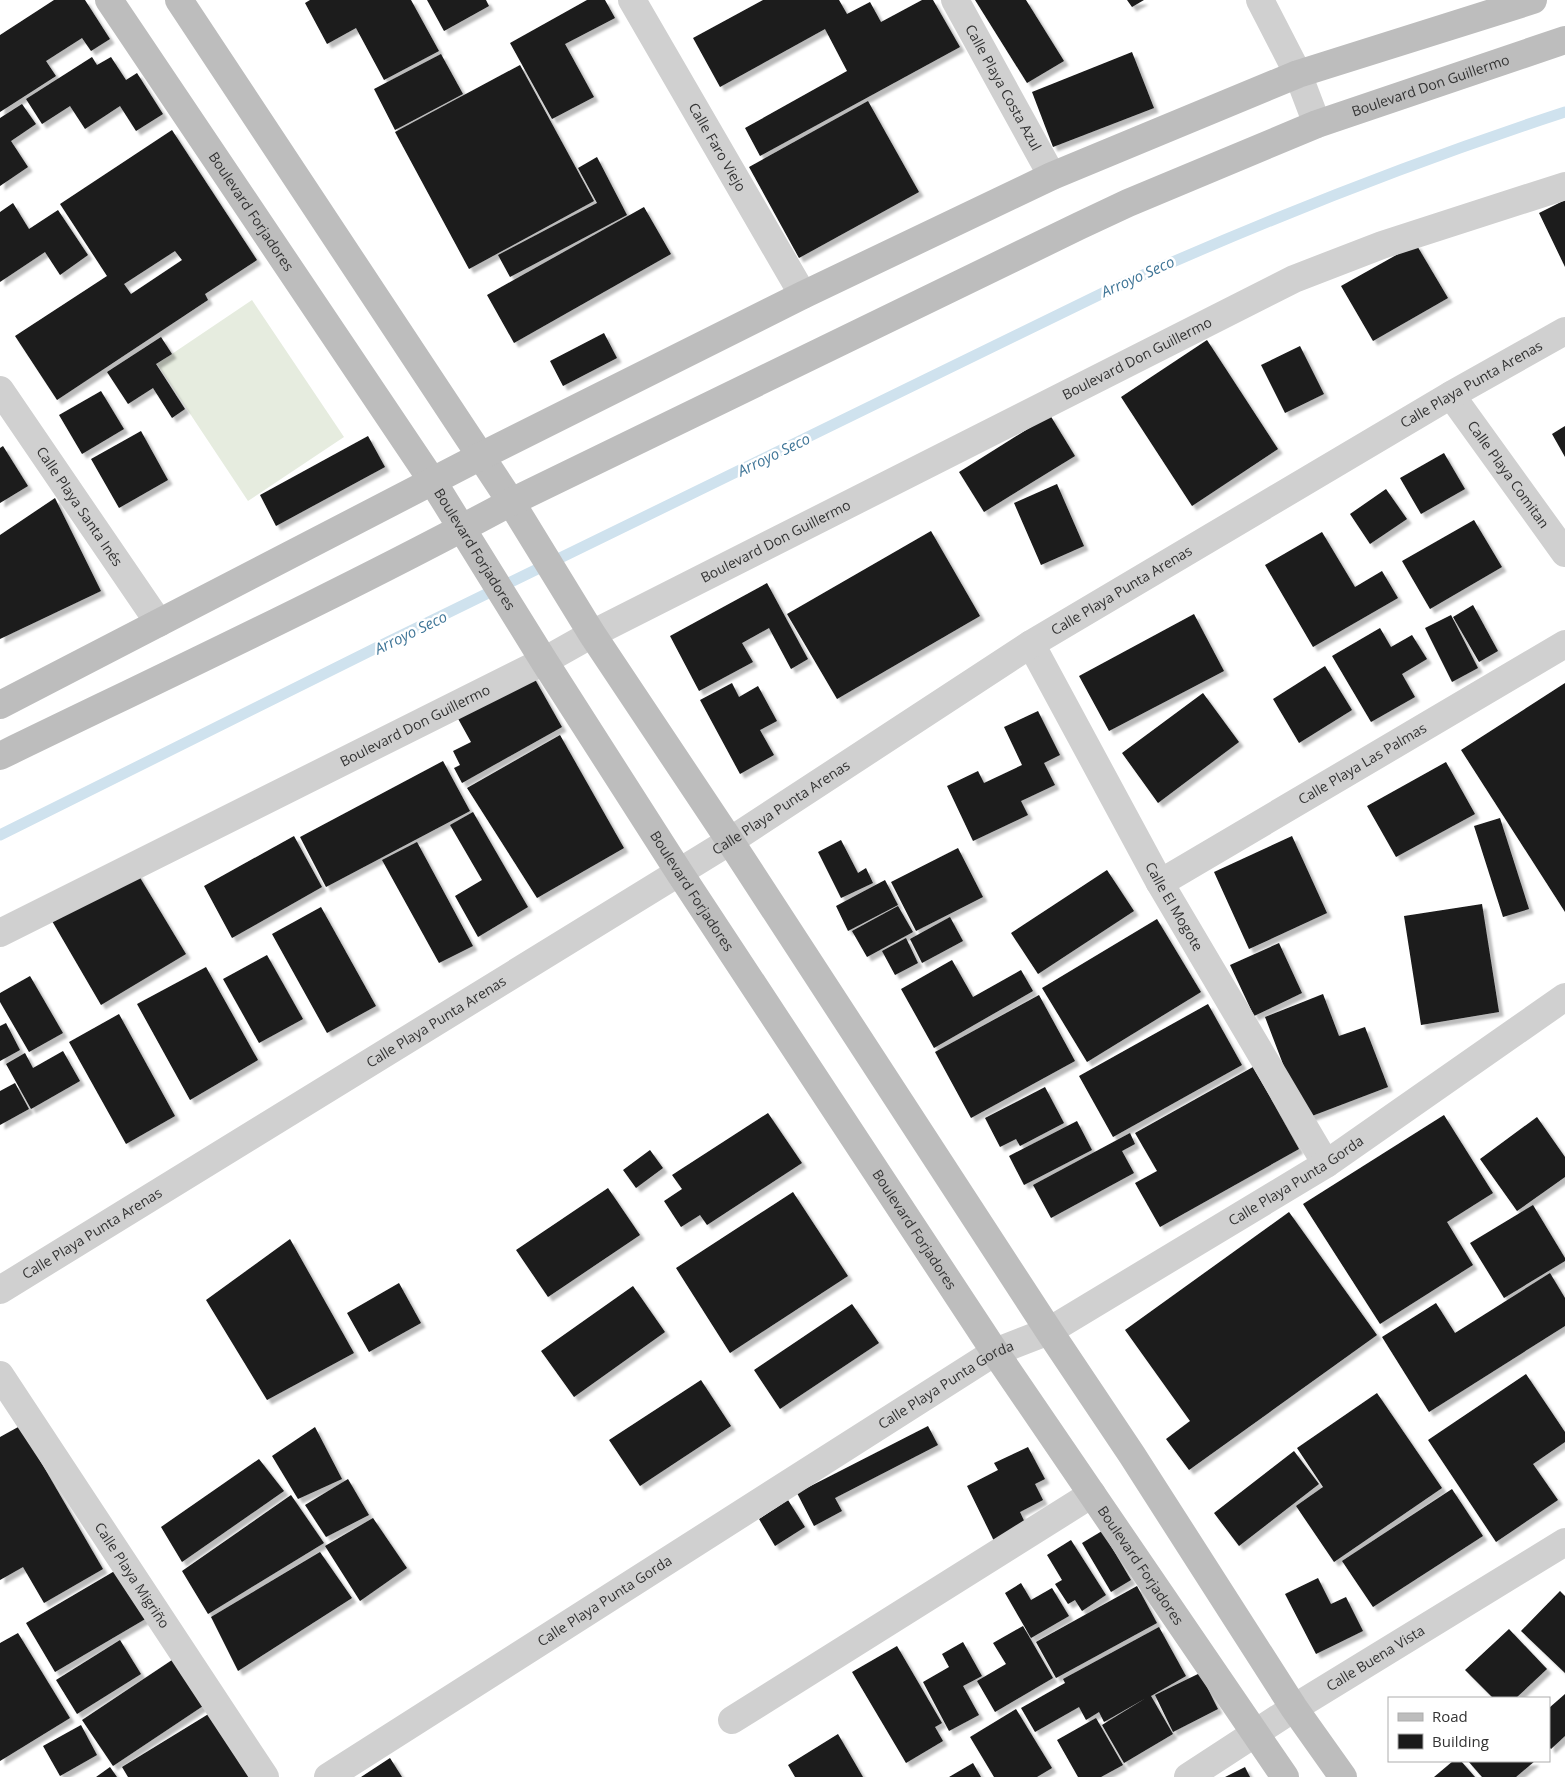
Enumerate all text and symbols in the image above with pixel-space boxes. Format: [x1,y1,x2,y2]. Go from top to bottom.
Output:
street label: Calle Playa Costa Azul [961,21,1046,154]
street label: Boulevard Don Guillermo [1349,50,1512,121]
street label: Calle Faro Viejo [684,99,751,195]
street label: Boulevard Forjadores [205,148,299,275]
water label: Arroyo Seco [1097,251,1177,302]
street label: Boulevard Don Guillermo [1059,312,1215,404]
street label: Calle Playa Punta Arenas [1396,335,1546,432]
street label: Calle Playa Comitan [1463,416,1554,532]
water label: Arroyo Seco [733,428,813,481]
street label: Calle Playa Santa Inés [32,443,128,570]
street label: Boulevard Forjadores [430,484,520,614]
street label: Boulevard Don Guillermo [697,495,853,587]
street label: Calle Playa Punta Arenas [1047,541,1196,639]
water label: Arroyo Seco [370,606,450,659]
street label: Boulevard Don Guillermo [337,680,493,771]
street label: Calle Playa Las Palmas [1294,718,1430,808]
street label: Calle Playa Punta Arenas [708,755,854,859]
street label: Boulevard Forjadores [646,827,739,955]
street label: Calle El Mogote [1141,858,1208,954]
street label: Calle Playa Punta Arenas [362,971,510,1072]
street label: Calle Playa Punta Gorda [1225,1131,1367,1230]
street label: Boulevard Forjadores [868,1166,961,1293]
street label: Calle Playa Punta Arenas [18,1183,166,1283]
street label: Calle Playa Punta Gorda [874,1336,1016,1433]
street label: Boulevard Forjadores [1094,1502,1189,1629]
street label: Calle Playa Migriño [91,1518,174,1632]
street label: Calle Playa Punta Gorda [533,1550,675,1650]
street label: Calle Buena Vista [1322,1620,1428,1695]
legend [1388,1697,1550,1762]
text: Road [1432,1706,1468,1726]
text: Building [1432,1731,1489,1751]

